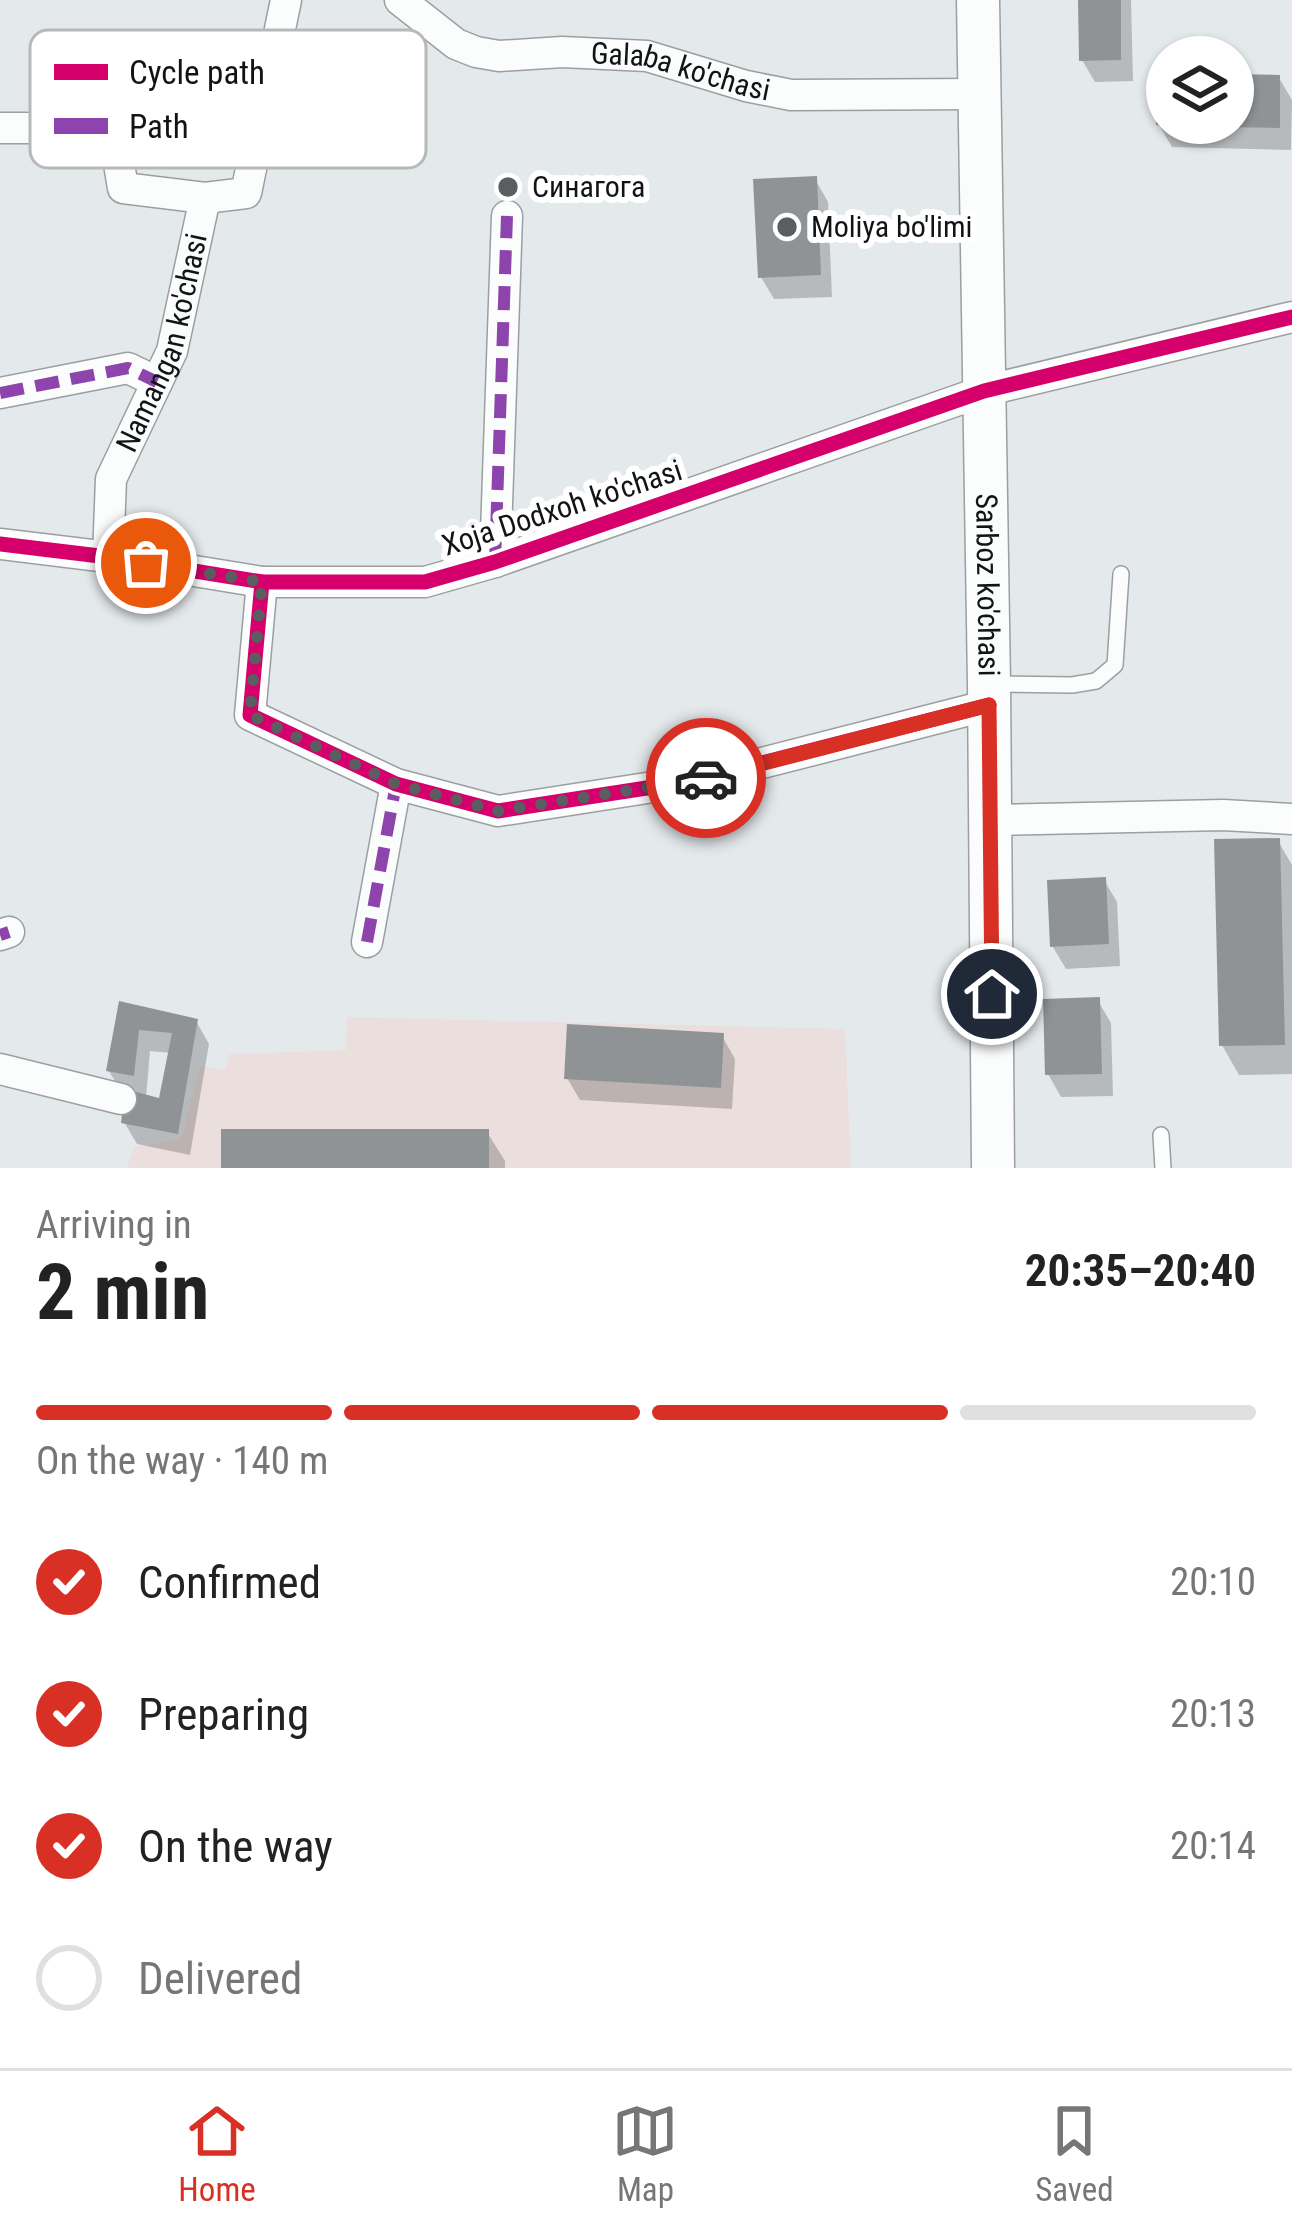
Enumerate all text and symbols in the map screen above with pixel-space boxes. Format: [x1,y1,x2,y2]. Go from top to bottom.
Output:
legend [30,30,426,168]
street label: Galaba ko'chasi [590,35,773,107]
map controls [1146,36,1254,144]
button: layers [1146,36,1254,144]
text: Cycle path [129,53,265,92]
text: Path [129,107,189,146]
place label: Синагога [532,169,645,204]
marker: Синагога [495,174,521,200]
place label: Moliya bo'limi [811,209,972,244]
marker: Moliya bo'limi [774,214,800,240]
street label: Namangan ko'chasi [109,230,214,457]
street label: Xoja Dodxoh ko'chasi [438,452,686,563]
street label: Sarboz ko'chasi [969,493,1007,677]
pin [95,512,197,614]
icon: bag [113,530,179,596]
courier [646,718,766,838]
icon: car [673,745,739,811]
pin [941,943,1043,1045]
icon: home [959,961,1025,1027]
text: Arriving in [36,1202,192,1248]
text: 20:35–20:40 [1025,1244,1256,1297]
text: 2 min [36,1247,209,1338]
text: On the way · 140 m [36,1438,328,1484]
icon: check [36,1549,102,1615]
text: Confirmed [138,1556,321,1609]
text: 20:10 [1170,1559,1256,1605]
icon: check [36,1681,102,1747]
text: Preparing [138,1688,309,1741]
text: 20:13 [1170,1691,1256,1737]
icon: check [36,1813,102,1879]
text: On the way [138,1820,333,1873]
text: 20:14 [1170,1823,1256,1869]
text: Delivered [138,1952,302,2005]
tab: Home [178,2098,256,2209]
tab: Map [612,2098,678,2209]
tab: Saved [1035,2098,1114,2209]

